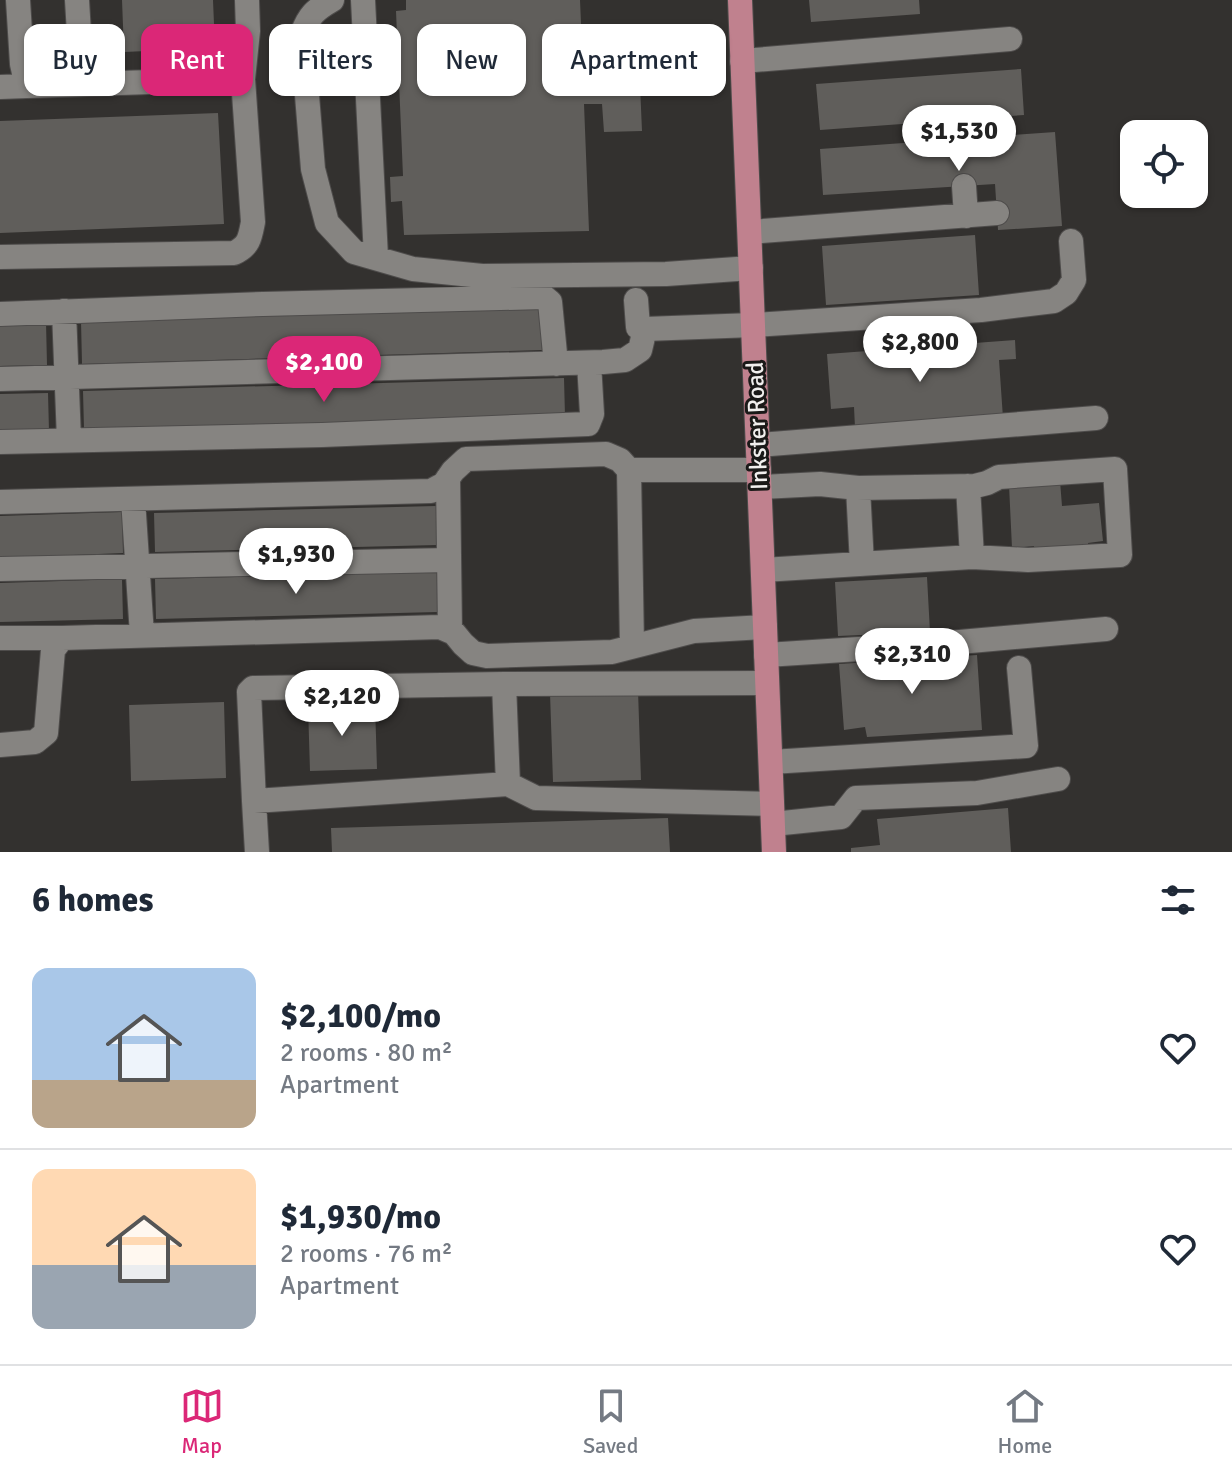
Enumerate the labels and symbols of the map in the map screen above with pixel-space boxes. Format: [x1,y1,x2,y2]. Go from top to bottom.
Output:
pin: $1,530 [894,105,1024,173]
pin: $2,800 [855,316,985,384]
pin: $2,100 [259,336,389,404]
street label: Inkster Road [740,361,774,491]
pin: $1,930 [231,528,361,596]
pin: $2,310 [847,628,977,696]
pin: $2,120 [277,670,407,738]

